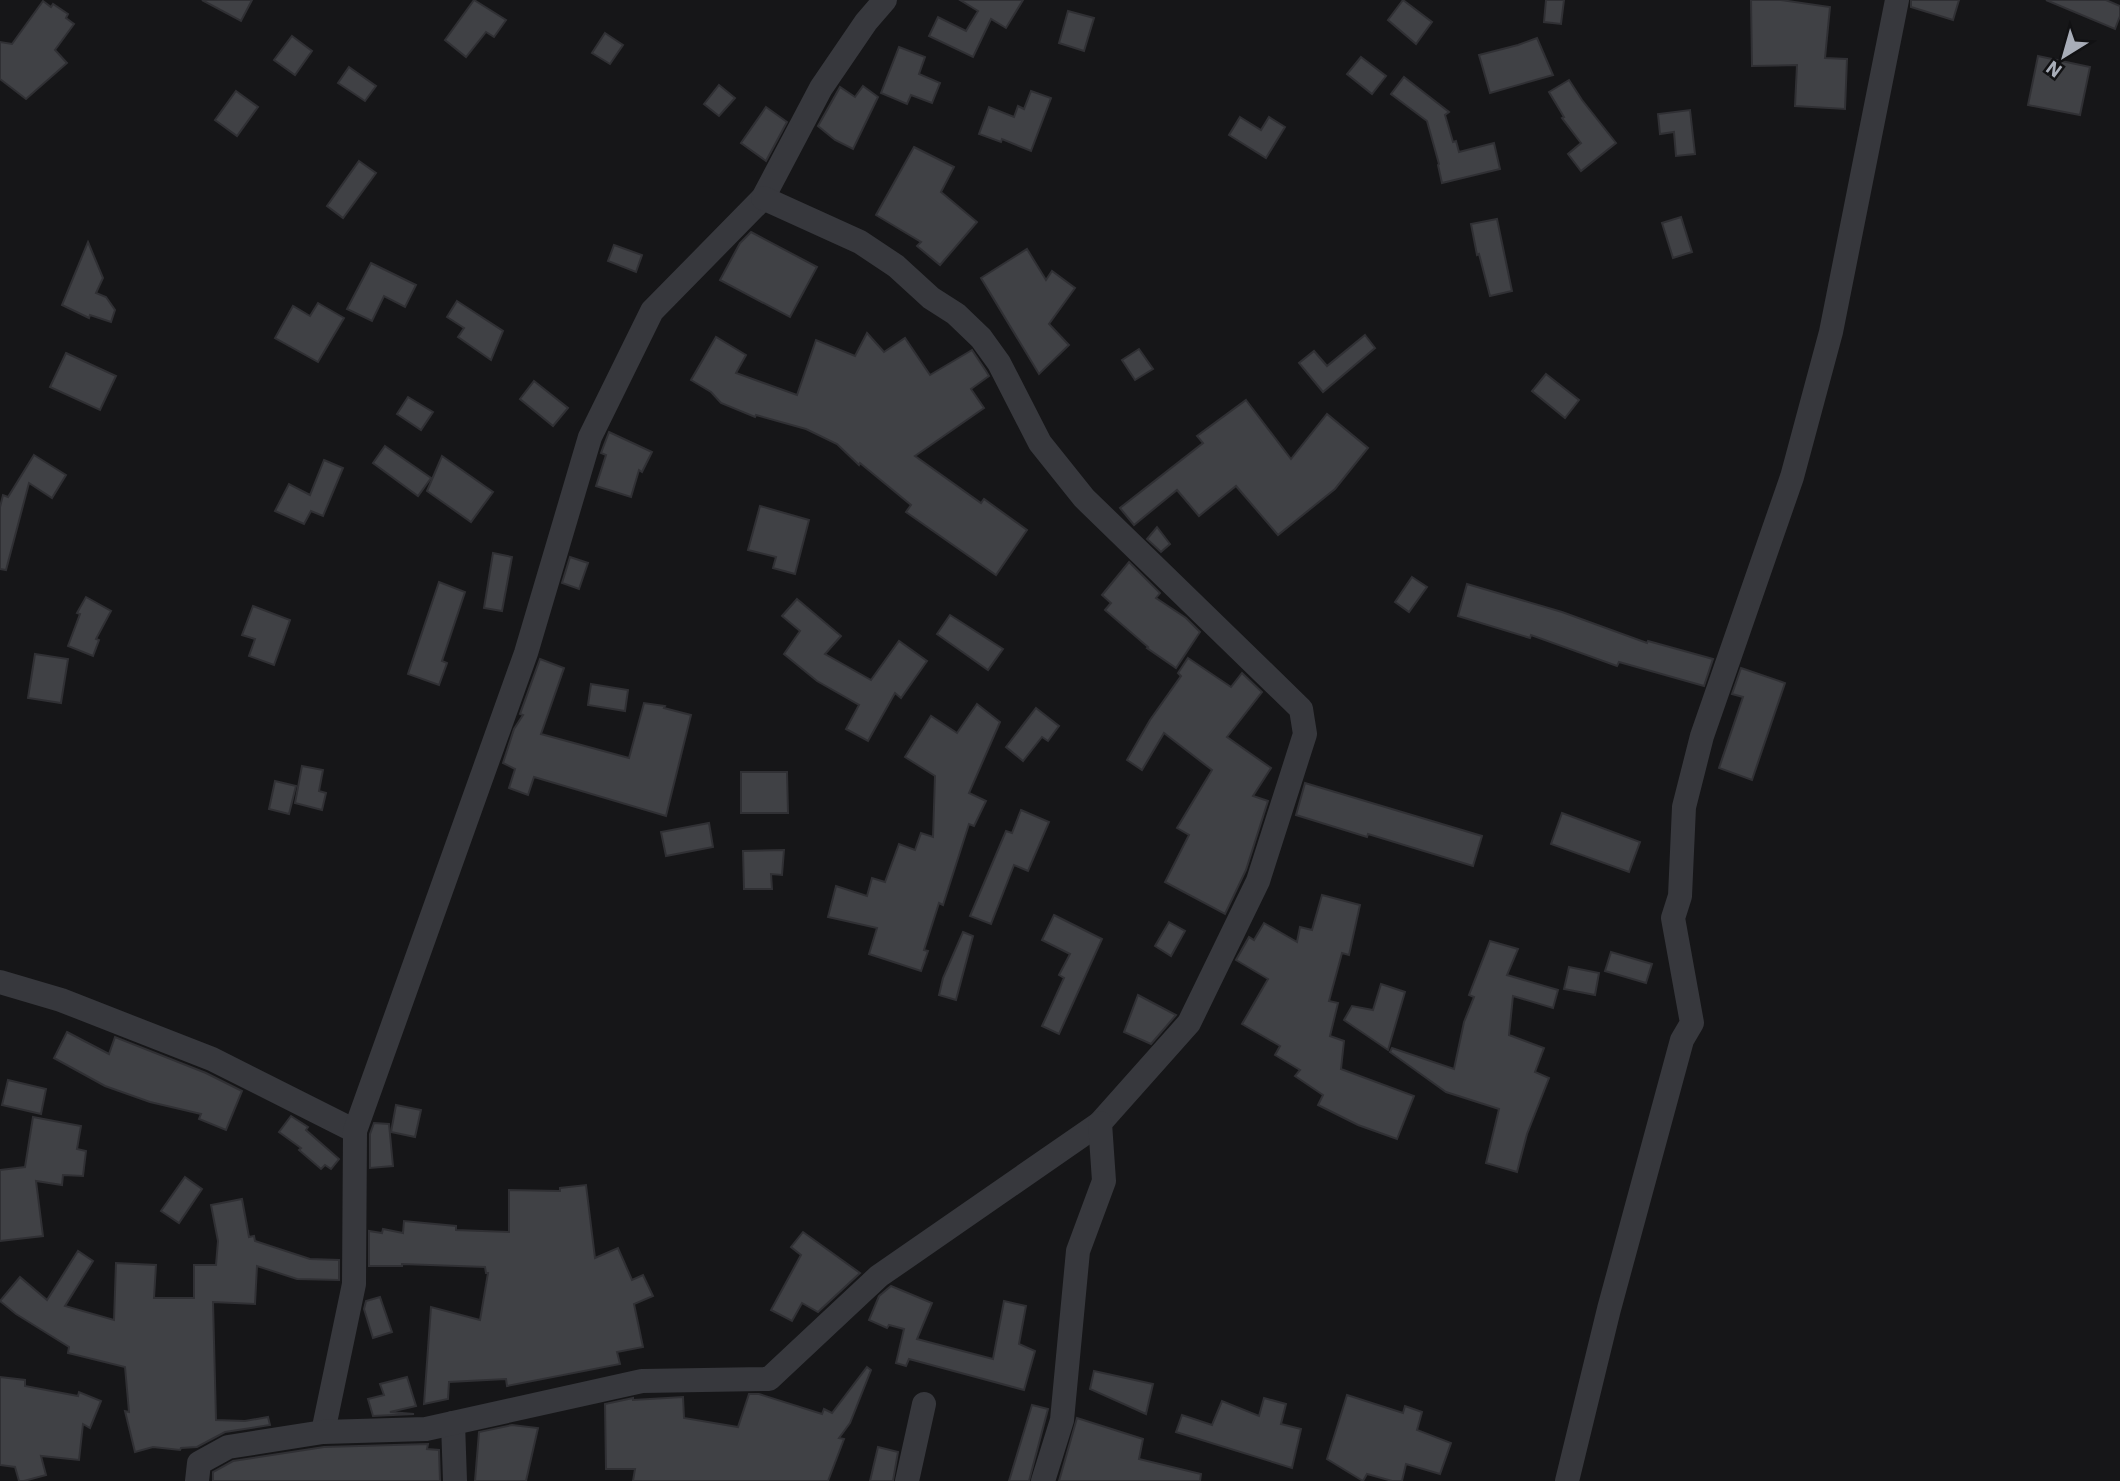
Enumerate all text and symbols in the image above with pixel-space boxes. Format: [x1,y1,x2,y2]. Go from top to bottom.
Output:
north arrow [2029,21,2099,91]
text: N [2041,56,2066,83]

